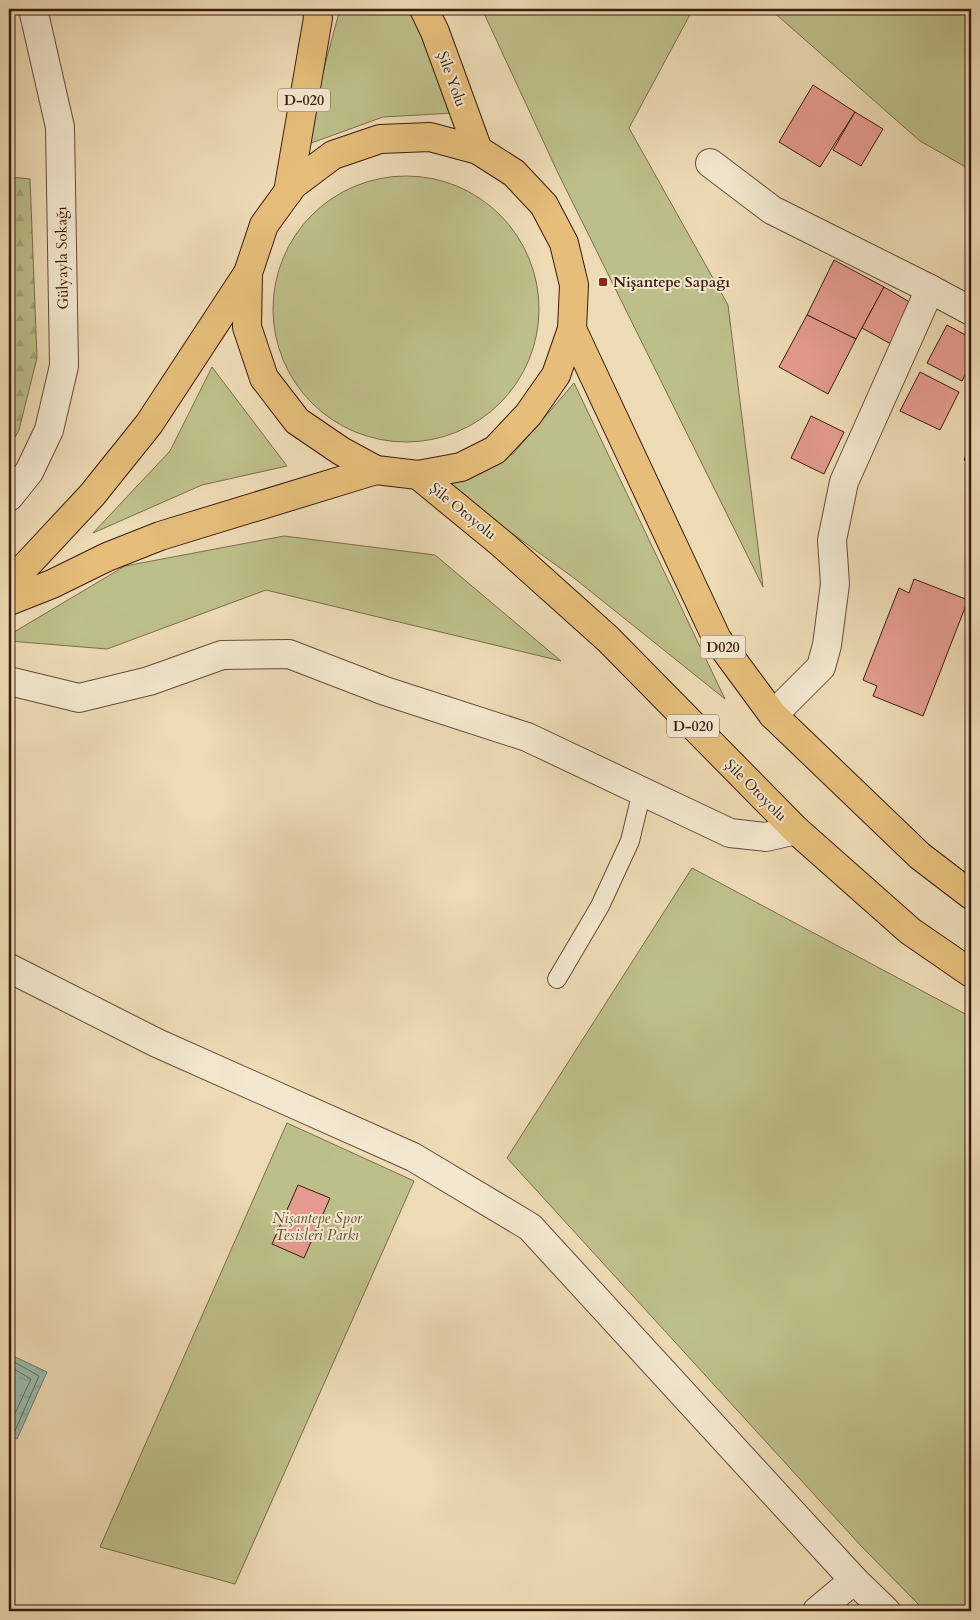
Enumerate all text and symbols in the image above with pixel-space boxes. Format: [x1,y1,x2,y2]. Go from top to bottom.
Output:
street label: Şile Yolu [433,48,471,110]
road number: D-020 [278,88,330,112]
street label: Gülyayla Sokağı [51,206,73,310]
place label: Nişantepe Sapağı [613,272,730,292]
marker: Nişantepe Sapağı [597,276,609,288]
street label: Şile Otoyolu [426,478,500,544]
road number: D020 [700,636,746,659]
road number: D-020 [667,714,719,738]
street label: Şile Otoyolu [721,755,791,825]
park label: Nişantepe Spor Tesisleri Parkı [272,1208,363,1245]

